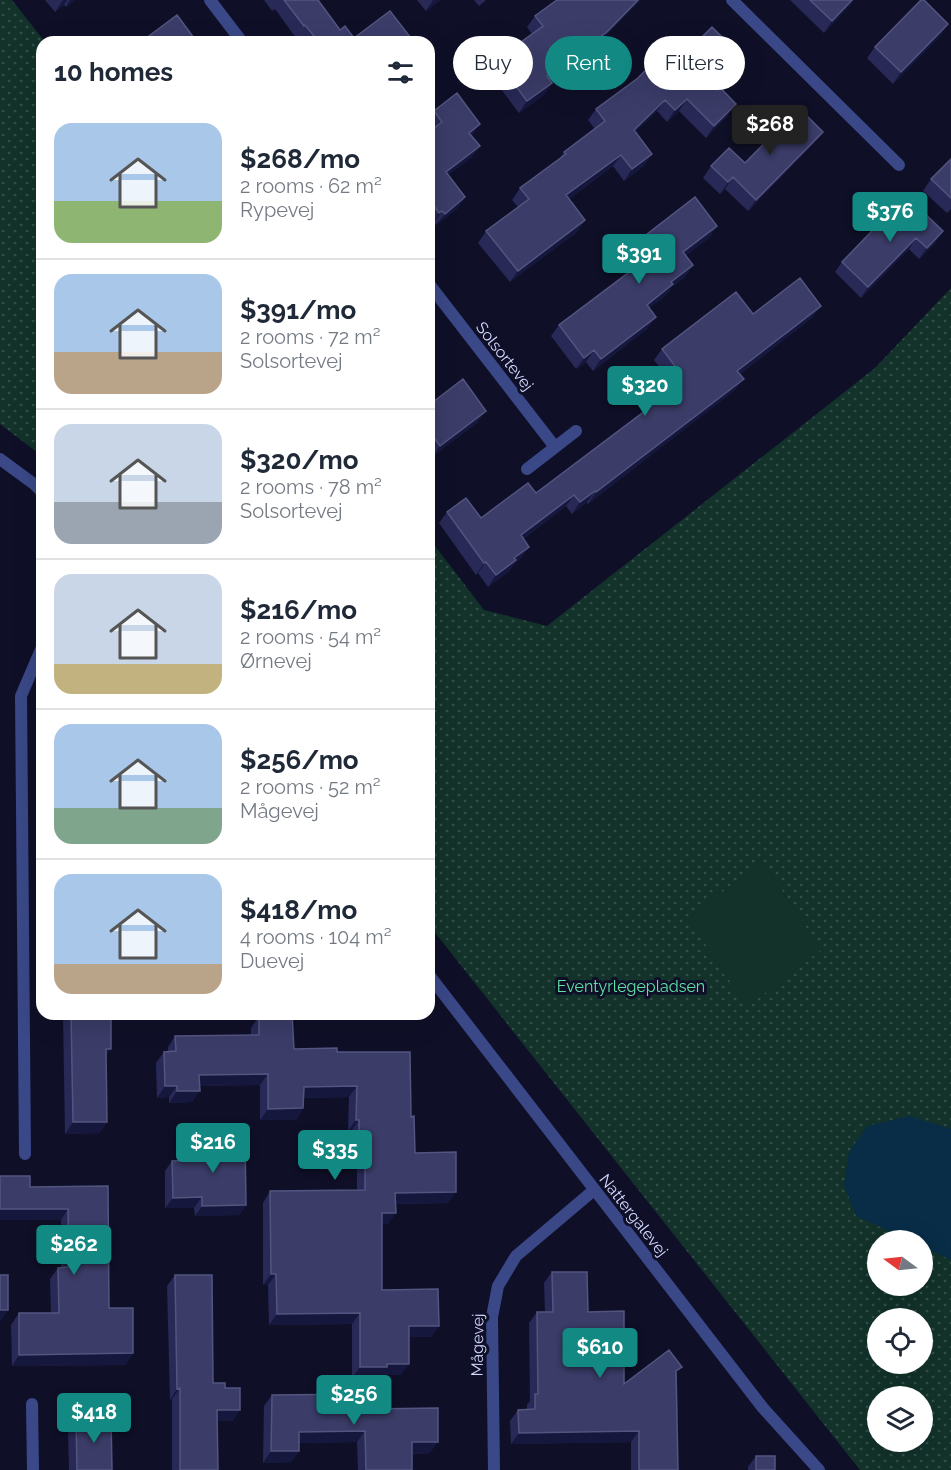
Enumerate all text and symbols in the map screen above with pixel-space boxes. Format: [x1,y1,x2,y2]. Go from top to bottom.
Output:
chip: Buy [453,36,533,90]
chip: Rent [545,36,632,90]
chip: Filters [644,36,745,90]
icon: filters [384,56,417,89]
text: 10 homes [54,57,173,87]
pin: $268 [734,105,806,156]
text: $268 [746,112,794,136]
text: $268/mo [240,144,360,174]
icon: home [102,147,174,219]
text: 2 rooms · 62 m² [240,174,382,198]
pin: $376 [854,192,926,243]
text: Rypevej [240,198,314,222]
text: $376 [866,199,914,223]
pin: $391 [603,234,675,285]
text: $391 [616,241,662,265]
text: $391/mo [240,295,356,325]
icon: home [102,298,174,370]
street label: Solsortevej [472,318,537,394]
text: 2 rooms · 72 m² [240,325,380,349]
text: Solsortevej [240,349,343,373]
pin: $320 [609,366,681,417]
text: $320 [621,373,669,397]
text: $320/mo [240,445,358,475]
icon: home [102,448,174,520]
text: 2 rooms · 78 m² [240,475,382,499]
text: Solsortevej [240,499,343,523]
text: $216/mo [240,595,357,625]
icon: home [102,598,174,670]
text: 2 rooms · 54 m² [240,625,381,649]
text: Ørnevej [240,649,312,673]
text: $256/mo [240,745,359,775]
icon: home [102,748,174,820]
text: 2 rooms · 52 m² [240,775,381,799]
text: Mågevej [240,799,319,823]
text: $418/mo [240,895,357,925]
icon: home [102,898,174,970]
text: 4 rooms · 104 m² [240,925,392,949]
text: Duevej [240,949,304,973]
park label: Eventyrlegepladsen [557,977,705,996]
pin: $216 [177,1123,249,1174]
text: $216 [190,1130,236,1154]
pin: $335 [299,1130,371,1181]
text: $335 [312,1137,358,1161]
street label: Nattergalevej [595,1170,672,1260]
pin: $262 [38,1225,110,1276]
north arrow [867,1230,933,1296]
map controls [867,1230,933,1452]
text: $262 [50,1232,98,1256]
button: locate [867,1308,933,1374]
street label: Mågevej [467,1313,488,1377]
pin: $610 [564,1328,636,1379]
text: $610 [577,1335,623,1359]
pin: $256 [318,1375,390,1426]
text: $256 [330,1382,378,1406]
button: layers [867,1386,933,1452]
pin: $418 [58,1393,130,1444]
text: $418 [71,1400,117,1424]

